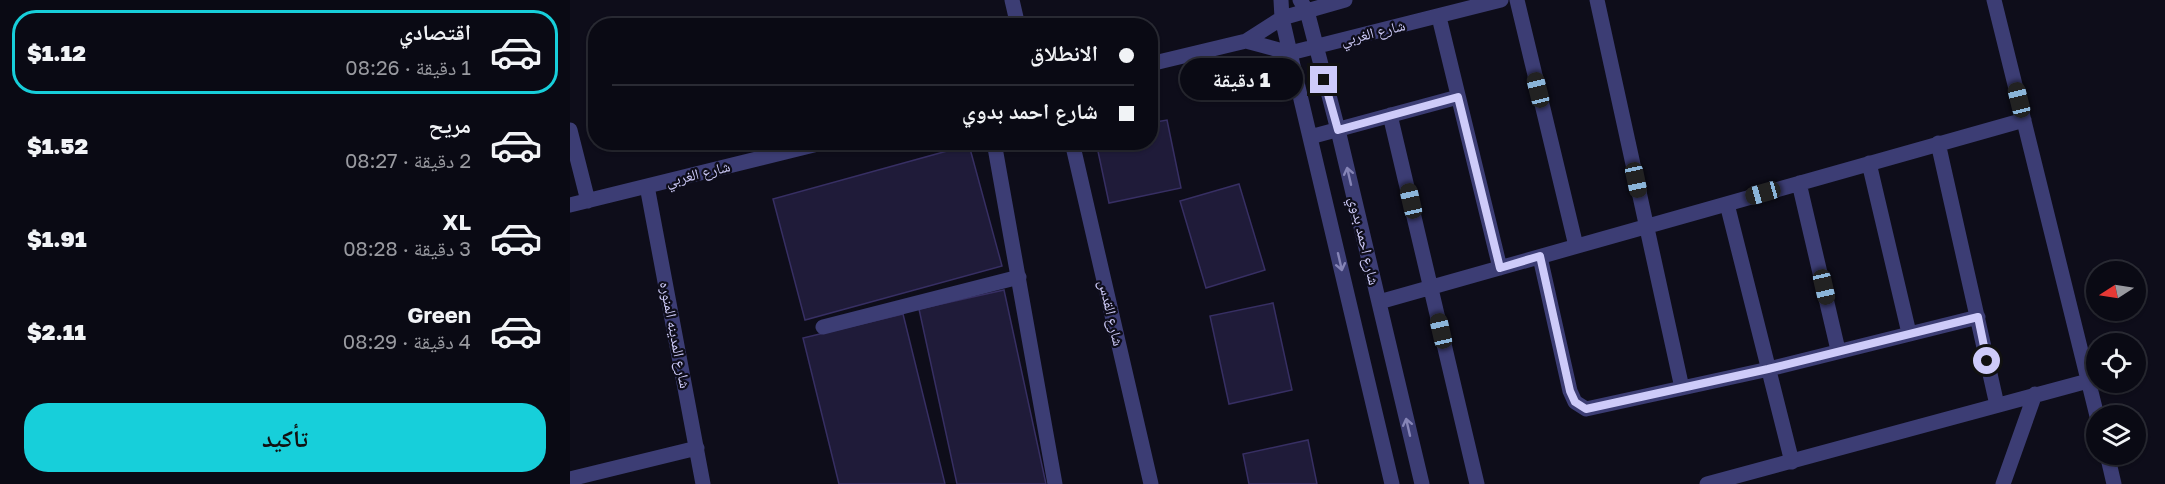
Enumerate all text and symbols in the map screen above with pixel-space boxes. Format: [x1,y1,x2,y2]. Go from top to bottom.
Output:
street label: شارع الغربي [1339,15,1408,52]
text: اقتصادي [399,18,471,45]
icon: car [489,25,543,79]
text: $1.12 [27,39,86,66]
text: الانطلاق [1030,39,1098,66]
text: 1 دقيقة · 08:26 [345,55,471,79]
callout: 1 دقيقة [1180,59,1303,101]
route end [1310,66,1337,93]
text: 1 دقيقة [1213,67,1270,91]
car [1525,70,1551,110]
car [2006,80,2032,120]
text: شارع احمد بدوي [962,97,1098,124]
text: مريح [428,111,471,138]
icon: car [489,118,543,172]
text: $1.52 [27,132,88,159]
text: 2 دقيقة · 08:27 [345,148,471,172]
street label: شارع الغربي [664,156,733,193]
car [1623,161,1649,199]
one-way arrow [1342,167,1354,186]
car [1743,179,1783,207]
car [1398,181,1424,221]
street label: شارع احمد بدوي [1342,195,1384,288]
text: XL [443,208,471,235]
icon: car [489,211,543,265]
text: $1.91 [27,225,87,252]
text: 3 دقيقة · 08:28 [343,236,471,260]
one-way arrow [1334,252,1346,271]
north arrow [2086,261,2146,321]
map controls [2086,261,2146,465]
car [1811,267,1837,307]
street label: شارع القدس [1094,278,1128,348]
street label: شارع المدينه المنوره [655,280,695,390]
text: Green [407,301,471,328]
icon: car [489,304,543,358]
car [1428,311,1454,351]
text: $2.11 [27,318,86,345]
text: 4 دقيقة · 08:29 [343,329,471,353]
button: locate [2086,333,2146,393]
route start [1973,347,2000,374]
button: تأكيد [24,403,546,472]
button: layers [2086,405,2146,465]
one-way arrow [1402,418,1414,437]

